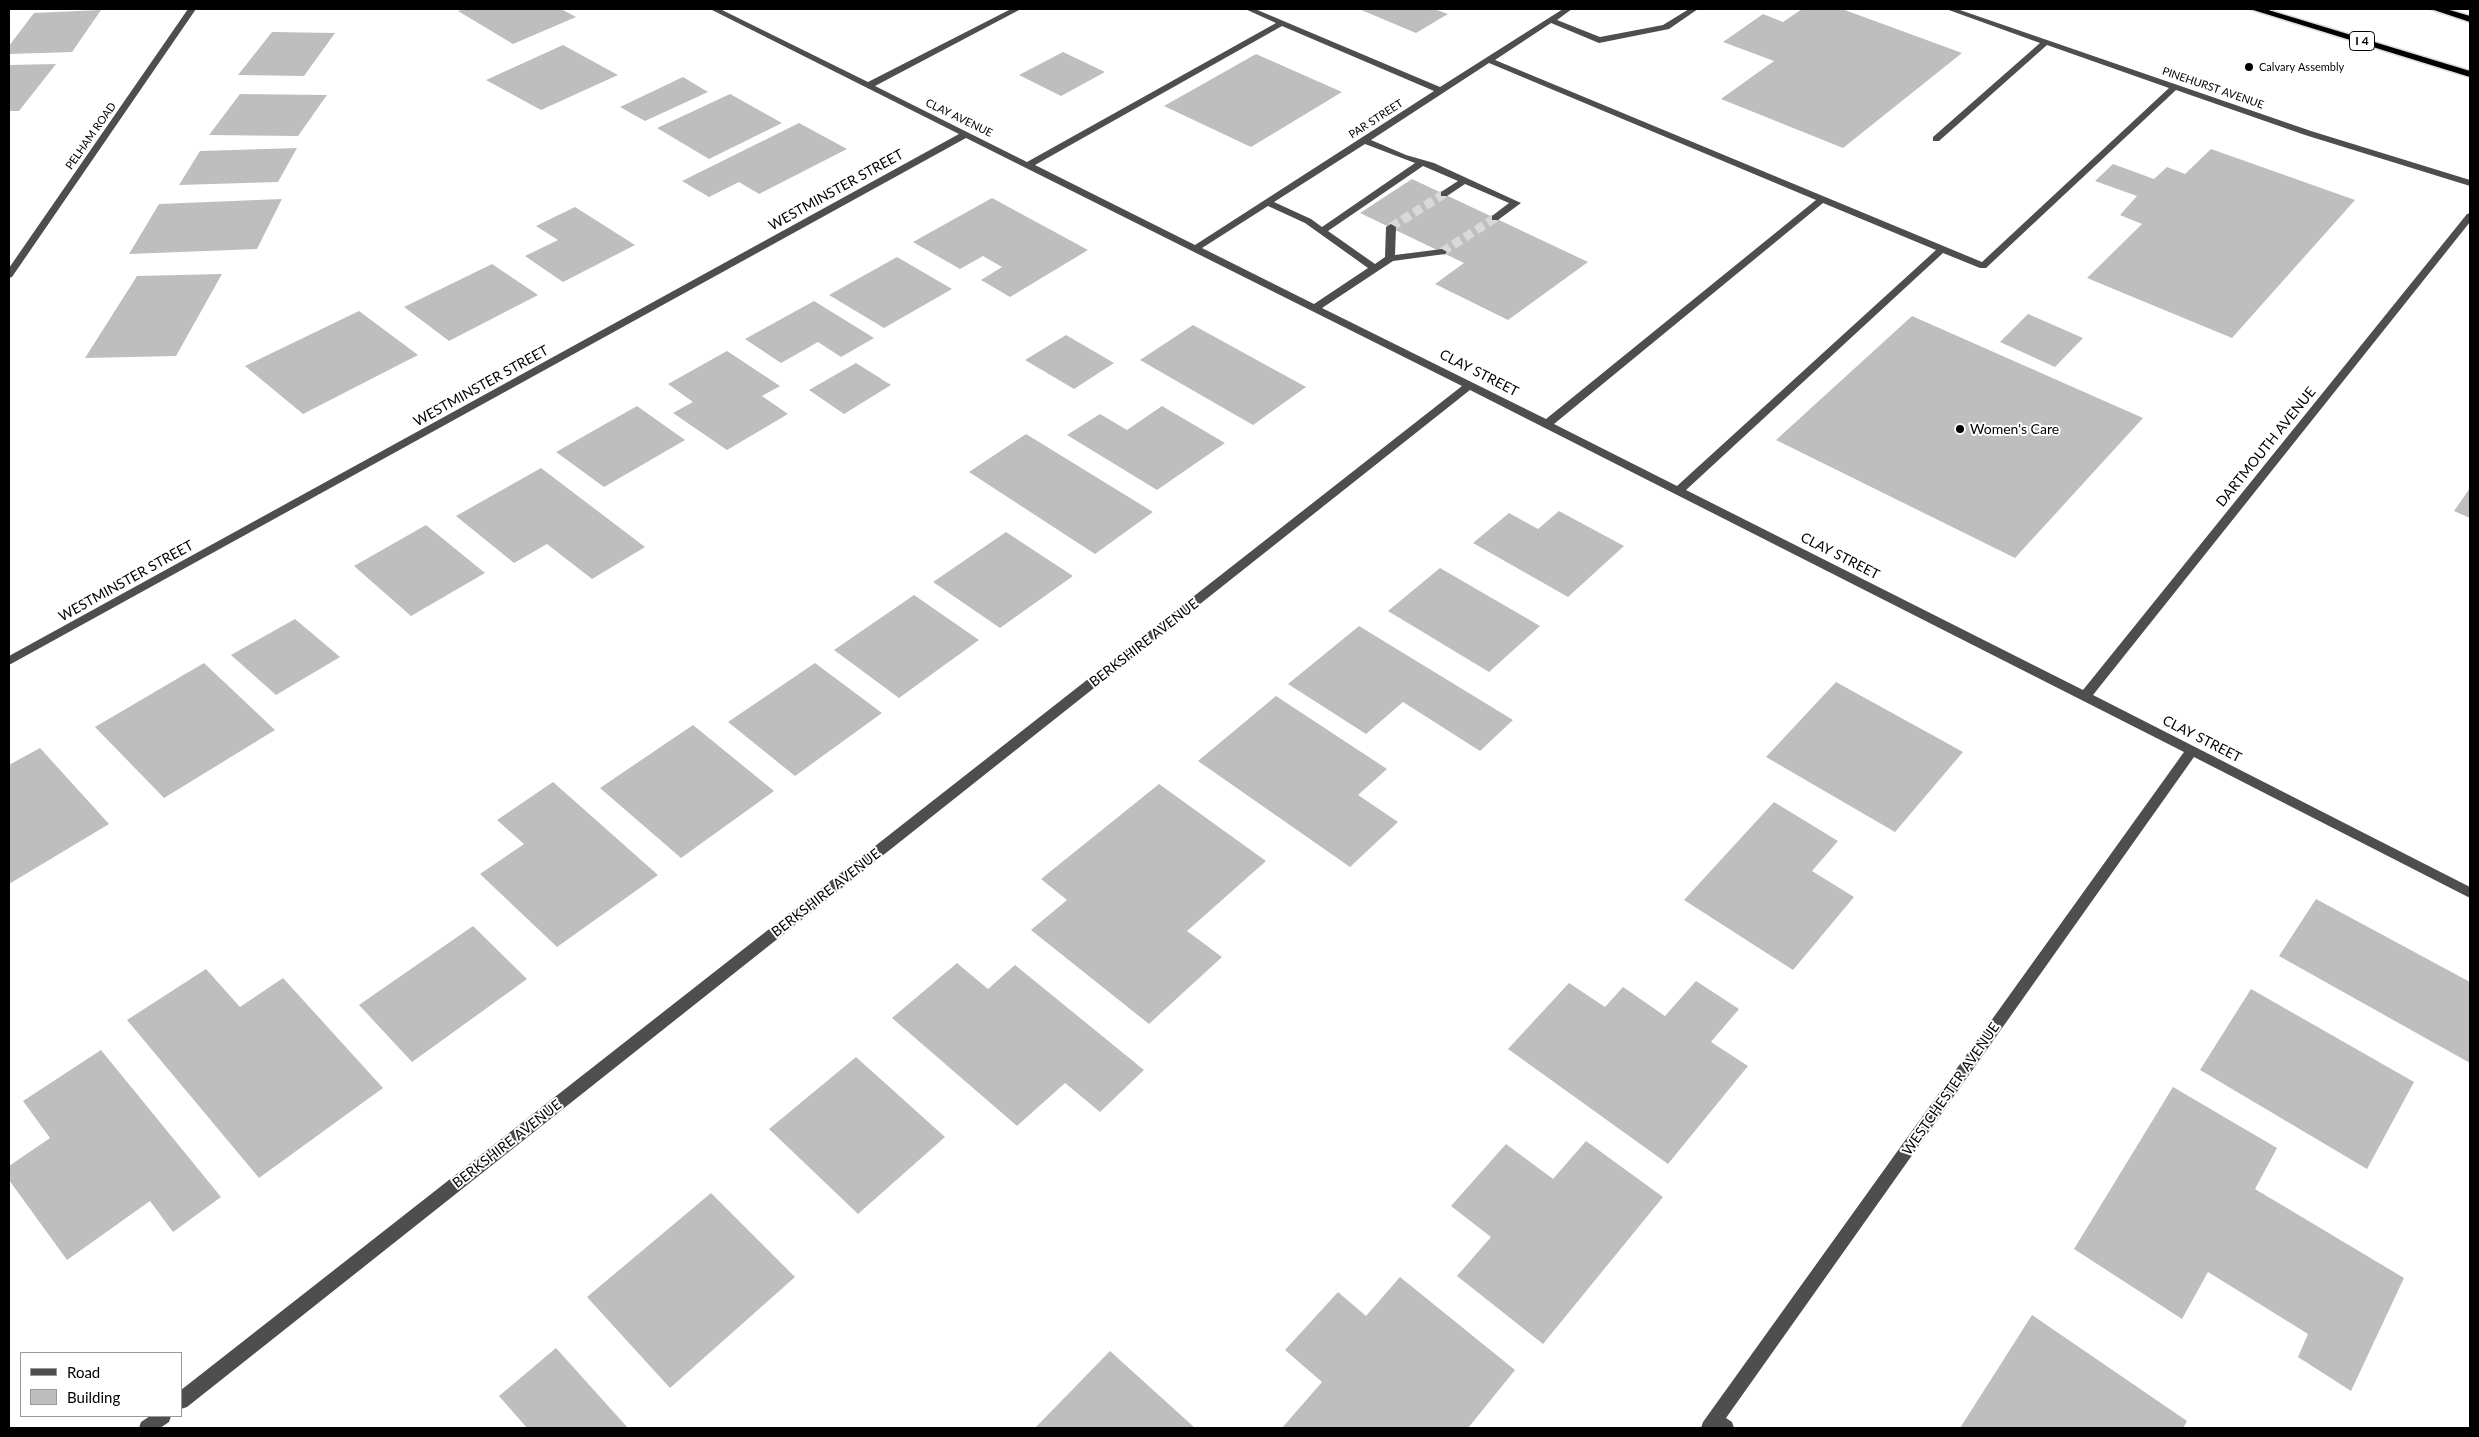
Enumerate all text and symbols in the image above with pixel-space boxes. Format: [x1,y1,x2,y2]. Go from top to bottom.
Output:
road number: I 4 [2350,31,2374,50]
place label: Calvary Assembly [2259,60,2344,74]
marker: Calvary Assembly [2243,61,2255,73]
street label: PINEHURST AVENUE [2160,64,2266,112]
street label: CLAY AVENUE [923,96,995,140]
street label: PAR STREET [1347,97,1405,141]
street label: PELHAM ROAD [63,100,119,172]
street label: WESTMINSTER STREET [766,146,906,234]
street label: WESTMINSTER STREET [411,342,551,430]
street label: CLAY STREET [1437,346,1521,400]
street label: DARTMOUTH AVENUE [2213,384,2319,510]
place label: Women's Care [1970,421,2059,437]
marker: Women's Care [1954,423,1966,435]
street label: CLAY STREET [1798,529,1882,583]
street label: WESTMINSTER STREET [56,537,196,625]
street label: BERKSHIRE AVENUE [1086,595,1202,691]
street label: CLAY STREET [2160,712,2244,766]
street label: BERKSHIRE AVENUE [768,845,884,941]
street label: WESTCHESTER AVENUE [1899,1020,2003,1158]
street label: BERKSHIRE AVENUE [449,1096,565,1192]
legend [20,1352,182,1417]
text: Road [67,1363,100,1381]
text: Building [67,1388,120,1406]

